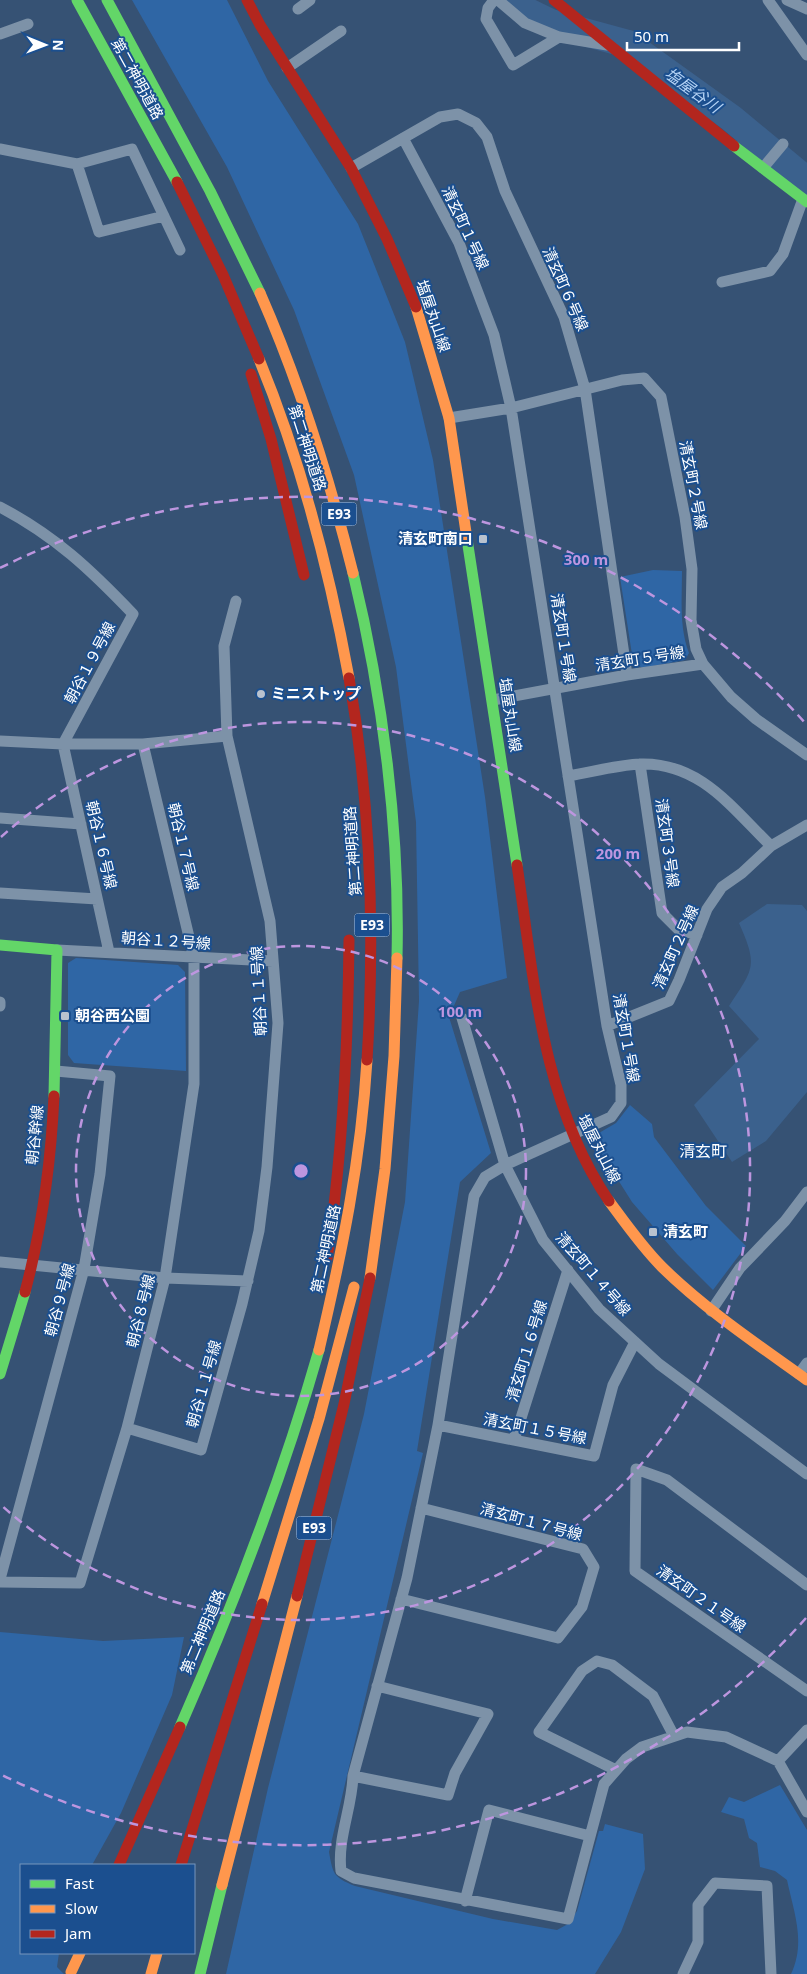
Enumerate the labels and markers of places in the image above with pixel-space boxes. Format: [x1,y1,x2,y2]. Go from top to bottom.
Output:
place label: 清玄町南口 [398,528,473,548]
marker: 清玄町南口 [477,533,489,545]
place label: ミニストップ [271,683,361,703]
marker: ミニストップ [255,688,267,700]
place label: 朝谷西公園 [75,1005,150,1025]
marker: 朝谷西公園 [59,1010,71,1022]
centre of rings [292,1162,310,1180]
place label: 清玄町 [663,1221,708,1241]
marker: 清玄町 [647,1226,659,1238]

